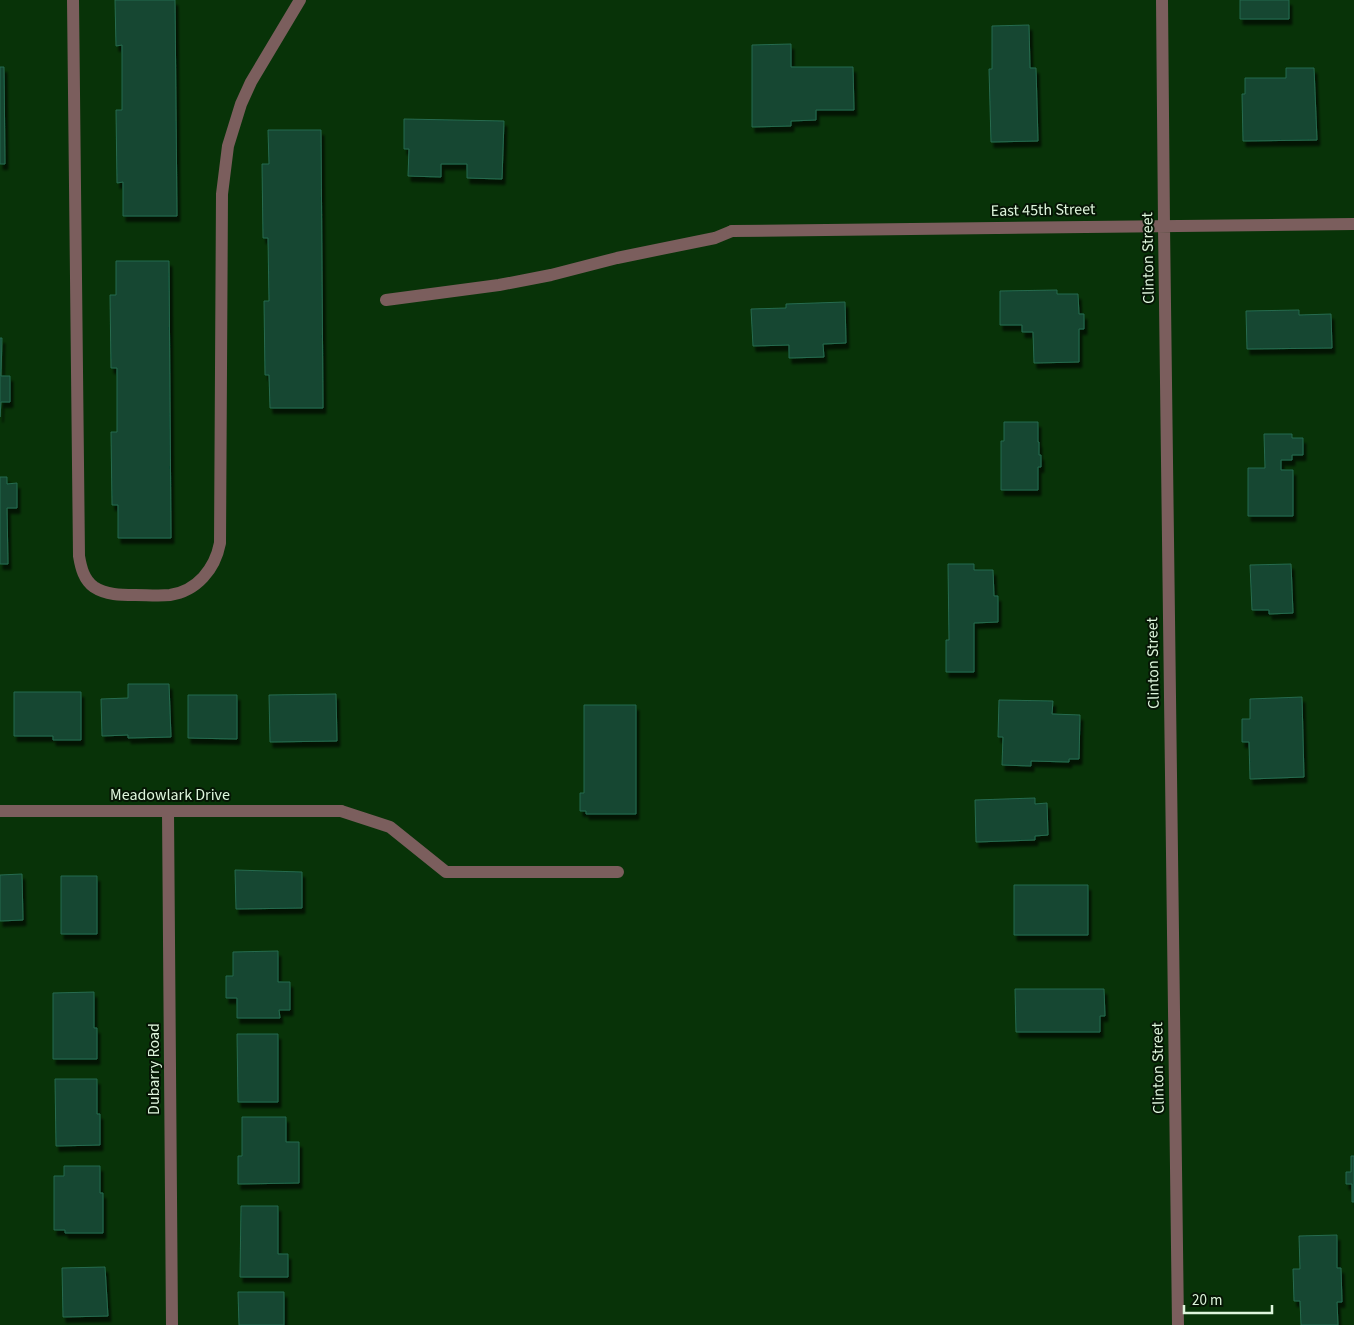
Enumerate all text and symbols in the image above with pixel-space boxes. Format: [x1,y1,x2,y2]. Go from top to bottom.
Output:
street label: East 45th Street [990,198,1096,222]
street label: Clinton Street [1136,211,1160,304]
street label: Clinton Street [1141,616,1165,709]
street label: Meadowlark Drive [110,784,230,806]
street label: Clinton Street [1146,1021,1170,1114]
street label: Dubarry Road [143,1023,165,1115]
scale bar [1184,1282,1272,1314]
text: 20 m [1192,1290,1222,1311]

